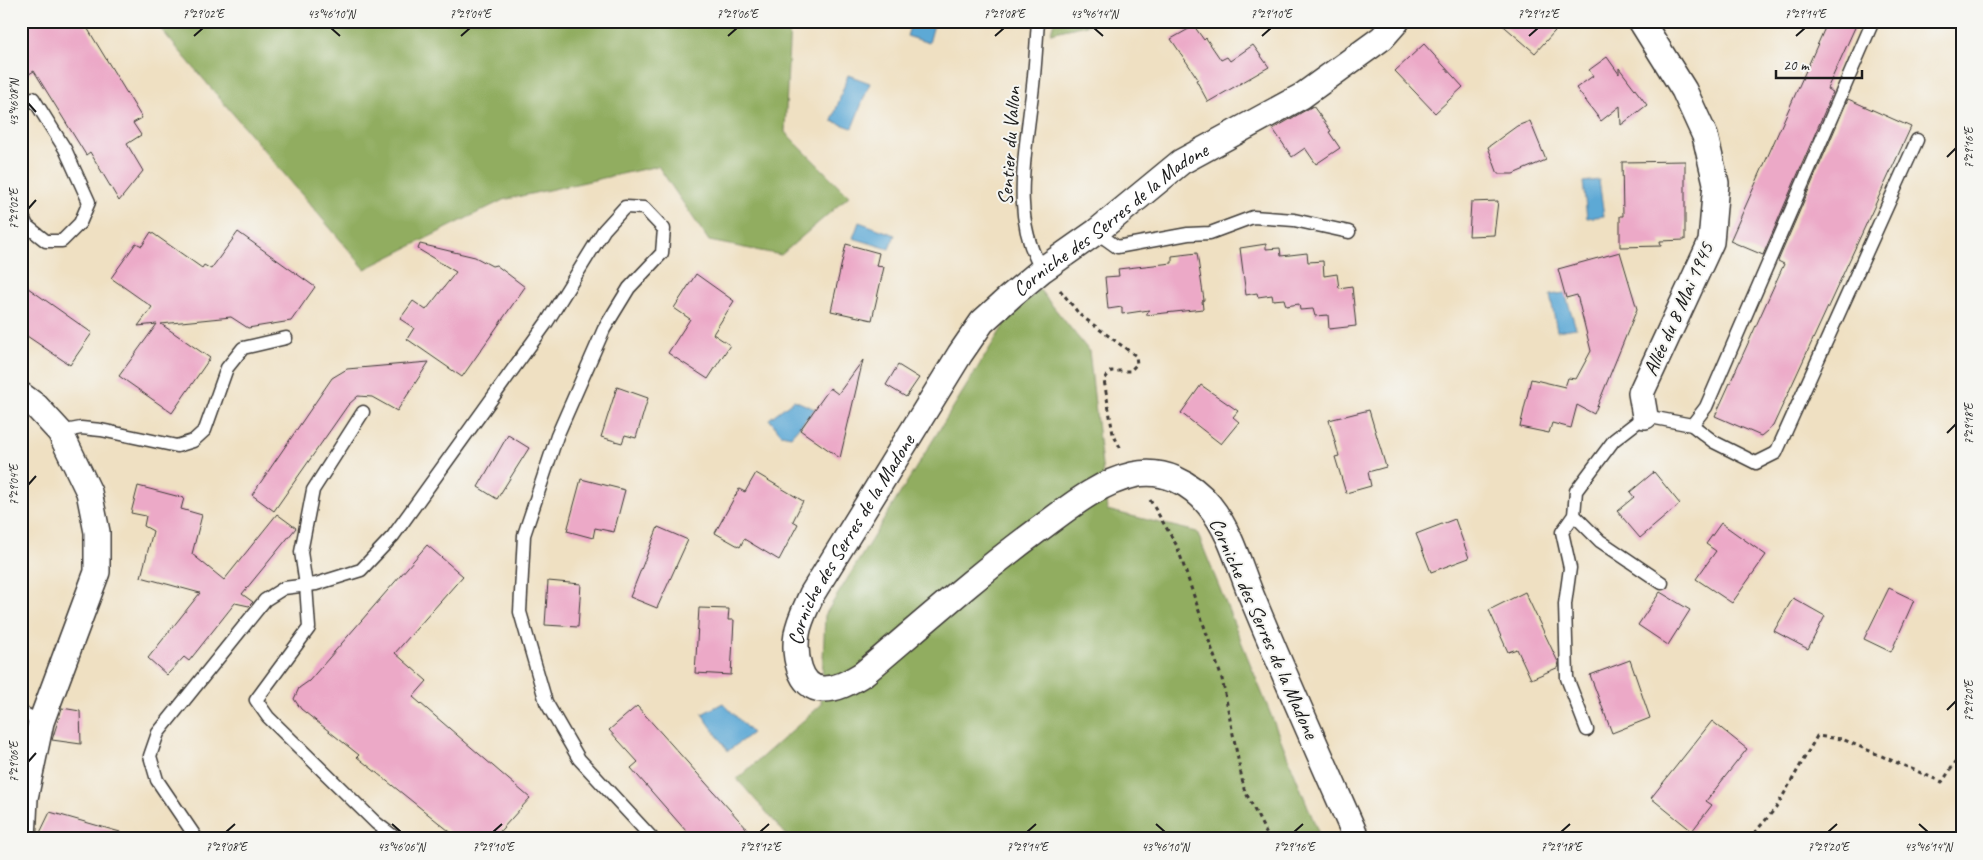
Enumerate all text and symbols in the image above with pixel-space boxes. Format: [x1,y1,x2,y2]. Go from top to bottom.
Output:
text: 7°29'02"E [183,6,225,22]
text: 43°46'10"N [307,6,356,22]
text: 7°29'04"E [450,6,492,22]
text: 7°29'06"E [717,6,759,22]
text: 7°29'08"E [984,6,1026,22]
text: 43°46'14"N [1070,6,1119,22]
text: 7°29'10"E [1251,6,1293,22]
text: 7°29'12"E [1518,6,1560,22]
text: 7°29'14"E [1785,6,1827,22]
scale bar [1776,48,1862,80]
text: 20 m [1783,56,1810,75]
text: 43°46'08"N [6,78,22,127]
street label: Sentier du Vallon [992,85,1026,206]
text: 7°29'16"E [1961,126,1977,169]
street label: Corniche des Serres de la Madone [1007,136,1213,302]
text: 7°29'02"E [6,187,22,230]
street label: Allée du 8 Mai 1945 [1637,237,1720,380]
text: 7°29'18"E [1961,402,1977,445]
street label: Corniche des Serres de la Madone [783,429,921,646]
text: 7°29'04"E [6,463,22,506]
street label: Corniche des Serres de la Madone [1203,513,1325,744]
text: 7°29'20"E [1961,679,1977,722]
text: 7°29'06"E [6,740,22,783]
text: 7°29'08"E [206,839,248,855]
text: 43°46'06"N [377,839,426,855]
text: 7°29'10"E [473,839,515,855]
text: 7°29'12"E [740,839,782,855]
text: 7°29'14"E [1007,839,1049,855]
text: 43°46'10"N [1141,839,1190,855]
text: 7°29'16"E [1274,839,1316,855]
text: 7°29'18"E [1541,839,1583,855]
text: 7°29'20"E [1808,839,1850,855]
text: 43°46'14"N [1904,839,1953,855]

